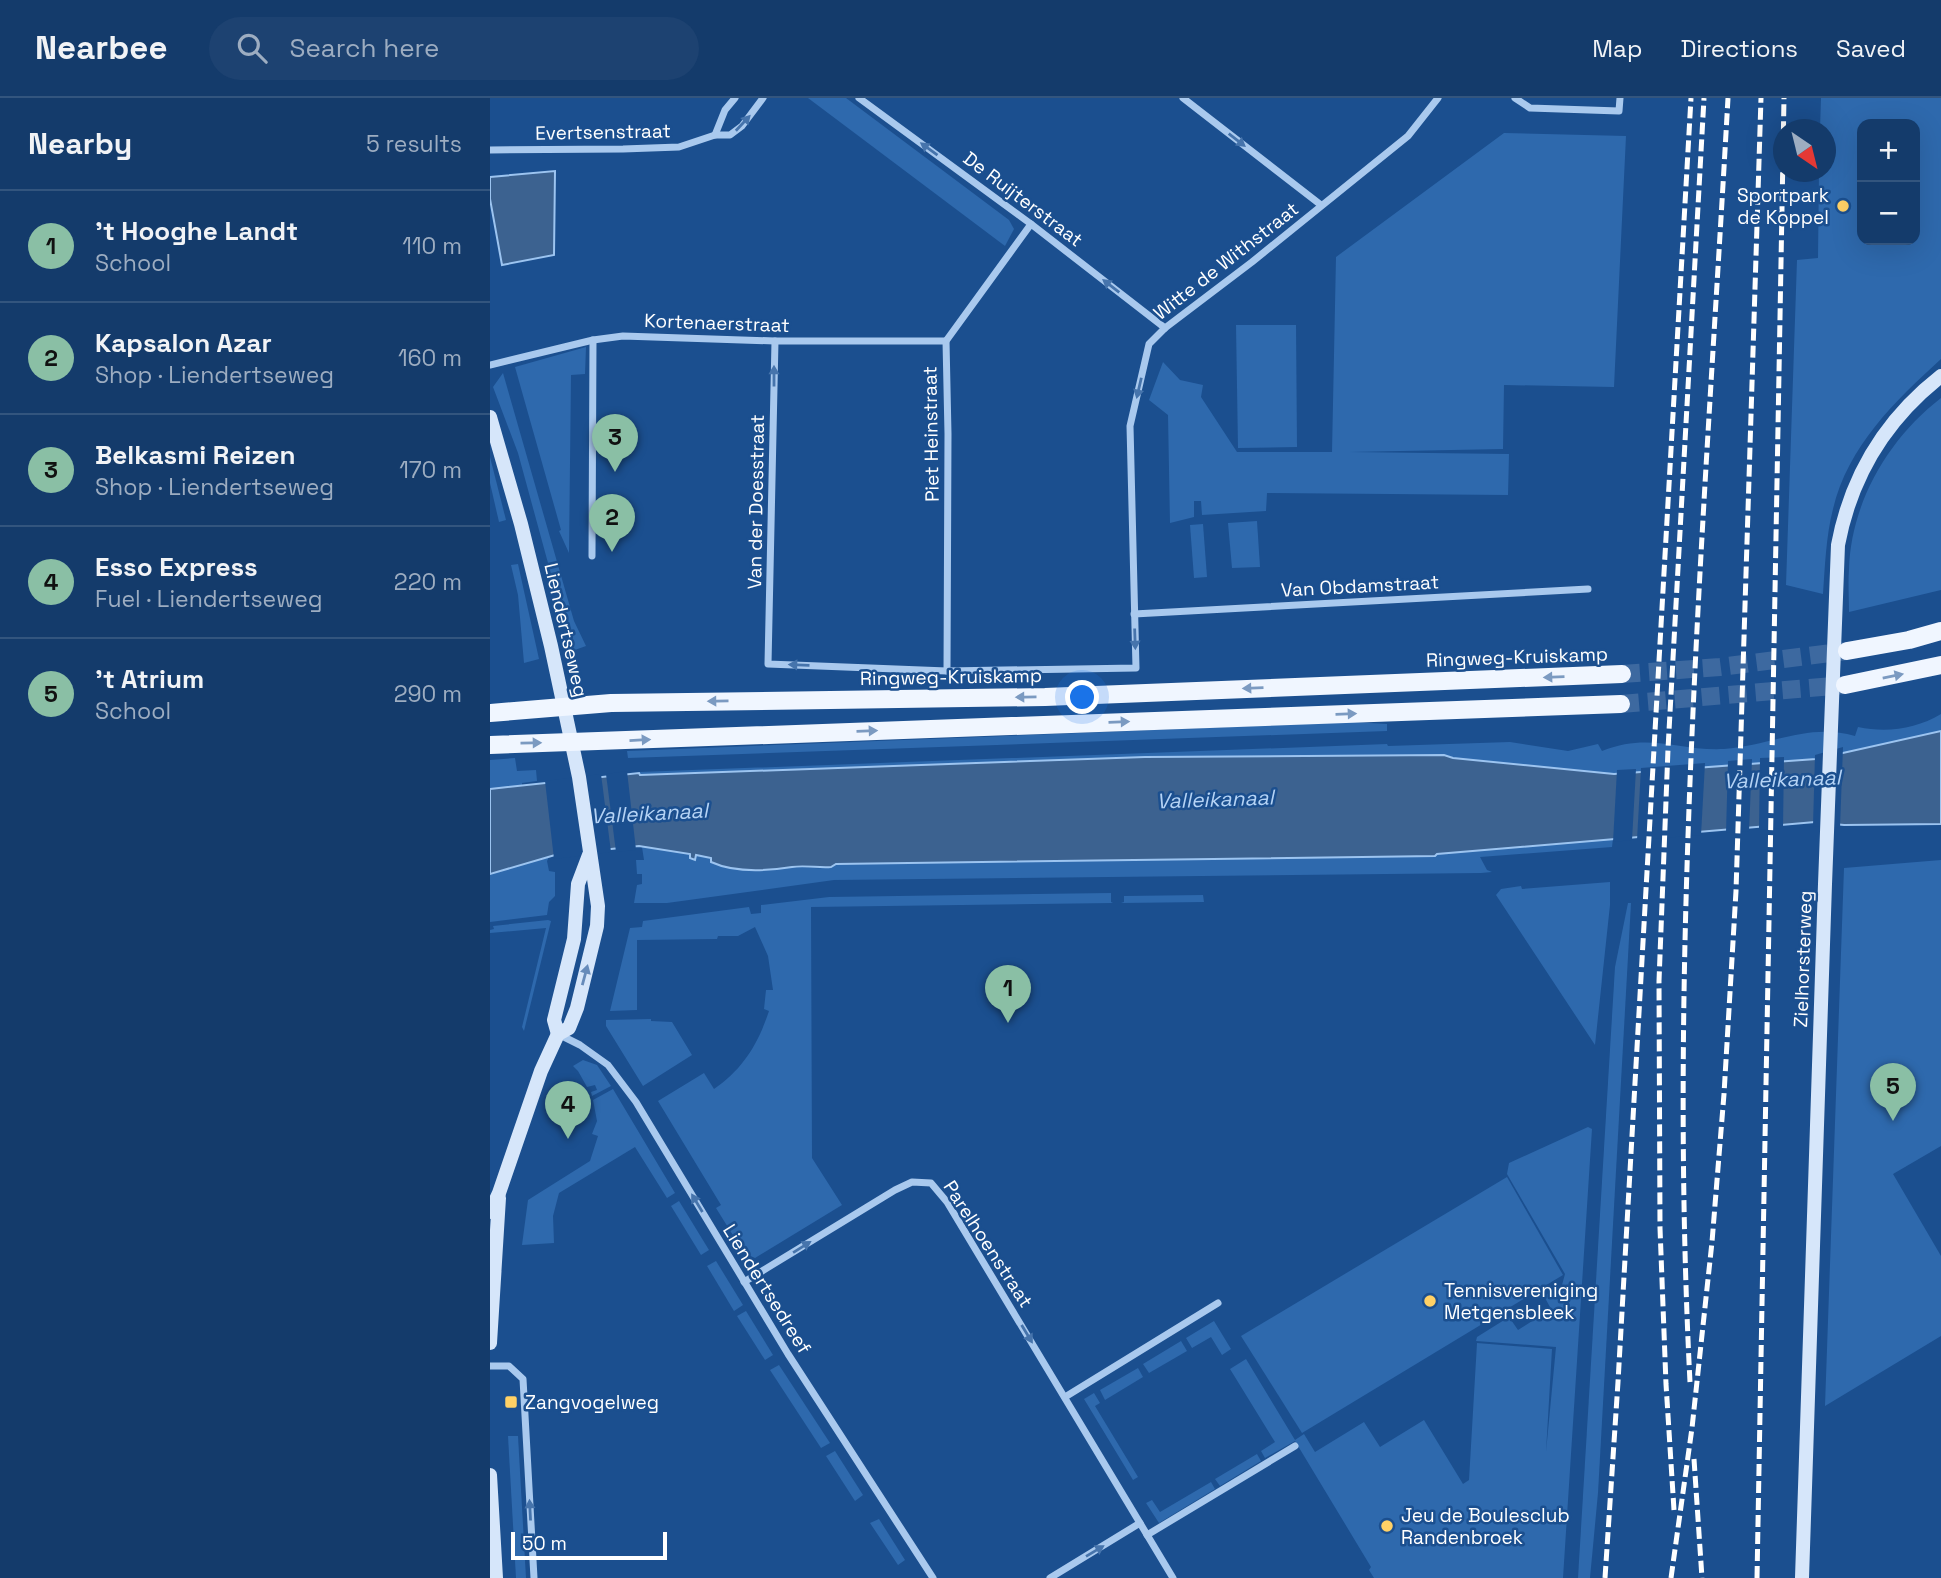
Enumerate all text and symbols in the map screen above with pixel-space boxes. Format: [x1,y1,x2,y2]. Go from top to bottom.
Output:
search box [209,17,699,80]
text: Nearbee [35,27,167,69]
icon: search [233,29,271,67]
text: Search here [289,31,439,65]
text: Map [1592,33,1642,64]
text: Directions [1680,33,1798,64]
text: Saved [1836,33,1906,64]
one-way arrow [734,115,750,132]
street label: Evertsenstraat [535,118,671,146]
north arrow [1773,119,1836,182]
map controls [1857,119,1920,245]
button: + [1857,119,1920,182]
text: Nearby [28,124,132,163]
text: 5 results [366,129,462,159]
one-way arrow [1227,132,1245,147]
one-way arrow [920,143,938,157]
street label: De Ruijterstraat [958,146,1088,252]
button: − [1857,182,1920,245]
place label: Sportpark de Koppel [1737,183,1829,230]
street label: Witte de Withstraat [1148,197,1304,325]
marker: Sportpark de Koppel [1835,198,1851,214]
text: 't Hooghe Landt [95,214,298,248]
text: 1 [46,231,56,261]
text: 110 m [402,231,462,261]
text: School [95,248,171,278]
one-way arrow [1103,278,1121,293]
street label: Kortenaerstraat [644,308,790,338]
text: Kapsalon Azar [95,326,272,360]
text: 2 [44,343,58,373]
text: 160 m [398,343,462,373]
text: Shop · Liendertseweg [95,360,334,390]
one-way arrow [768,364,780,386]
street label: Piet Heinstraat [917,366,945,502]
one-way arrow [1133,377,1144,399]
pin: 3 [592,414,638,472]
street label: Van der Doesstraat [742,414,770,590]
text: Belkasmi Reizen [95,438,296,472]
text: 3 [44,455,58,485]
text: 170 m [399,455,462,485]
text: Shop · Liendertseweg [95,472,334,502]
pin: 2 [589,494,635,552]
text: Esso Express [95,550,258,584]
street label: Liendertseweg [538,561,594,699]
text: 4 [44,567,58,597]
text: 220 m [394,567,462,597]
street label: Van Obdamstraat [1280,569,1440,603]
text: Fuel · Liendertseweg [95,584,323,614]
one-way arrow [1130,628,1141,650]
street label: Ringweg-Kruiskamp [1426,641,1608,673]
one-way arrow [787,660,809,671]
text: 't Atrium [95,662,204,696]
street label: Ringweg-Kruiskamp [860,663,1042,691]
one-way arrow [1882,670,1904,681]
one-way arrow [1543,671,1565,682]
text: 5 [44,679,58,709]
text: 290 m [394,679,462,709]
your location [1065,680,1099,714]
one-way arrow [1242,683,1264,694]
one-way arrow [1015,691,1037,703]
text: School [95,696,171,726]
one-way arrow [707,696,729,707]
one-way arrow [1335,708,1357,719]
one-way arrow [1108,717,1130,728]
one-way arrow [856,725,878,736]
one-way arrow [629,735,651,746]
one-way arrow [520,738,542,749]
water label: Valleikanaal [1723,763,1844,795]
water label: Valleikanaal [1156,783,1277,815]
water label: Valleikanaal [590,796,711,830]
street label: Zielhorsterweg [1788,890,1818,1028]
one-way arrow [580,964,591,986]
pin: 1 [985,965,1031,1023]
pin: 5 [1870,1063,1916,1121]
pin: 4 [545,1081,591,1139]
street label: Parelhoenstraat [938,1176,1038,1312]
one-way arrow [690,1193,703,1212]
street label: Liendertsedreef [717,1220,817,1358]
one-way arrow [793,1240,812,1253]
place label: Tennisvereniging Metgensbleek [1444,1278,1598,1325]
marker: Tennisvereniging Metgensbleek [1422,1293,1438,1309]
one-way arrow [1020,1324,1033,1343]
place label: Zangvogelweg [525,1390,659,1415]
marker: Zangvogelweg [503,1394,519,1410]
one-way arrow [525,1499,536,1521]
place label: Jeu de Boulesclub Randenbroek [1401,1503,1570,1550]
marker: Jeu de Boulesclub Randenbroek [1379,1518,1395,1534]
scale bar [511,1529,667,1561]
text: 50 m [522,1531,567,1556]
one-way arrow [1085,1544,1104,1557]

